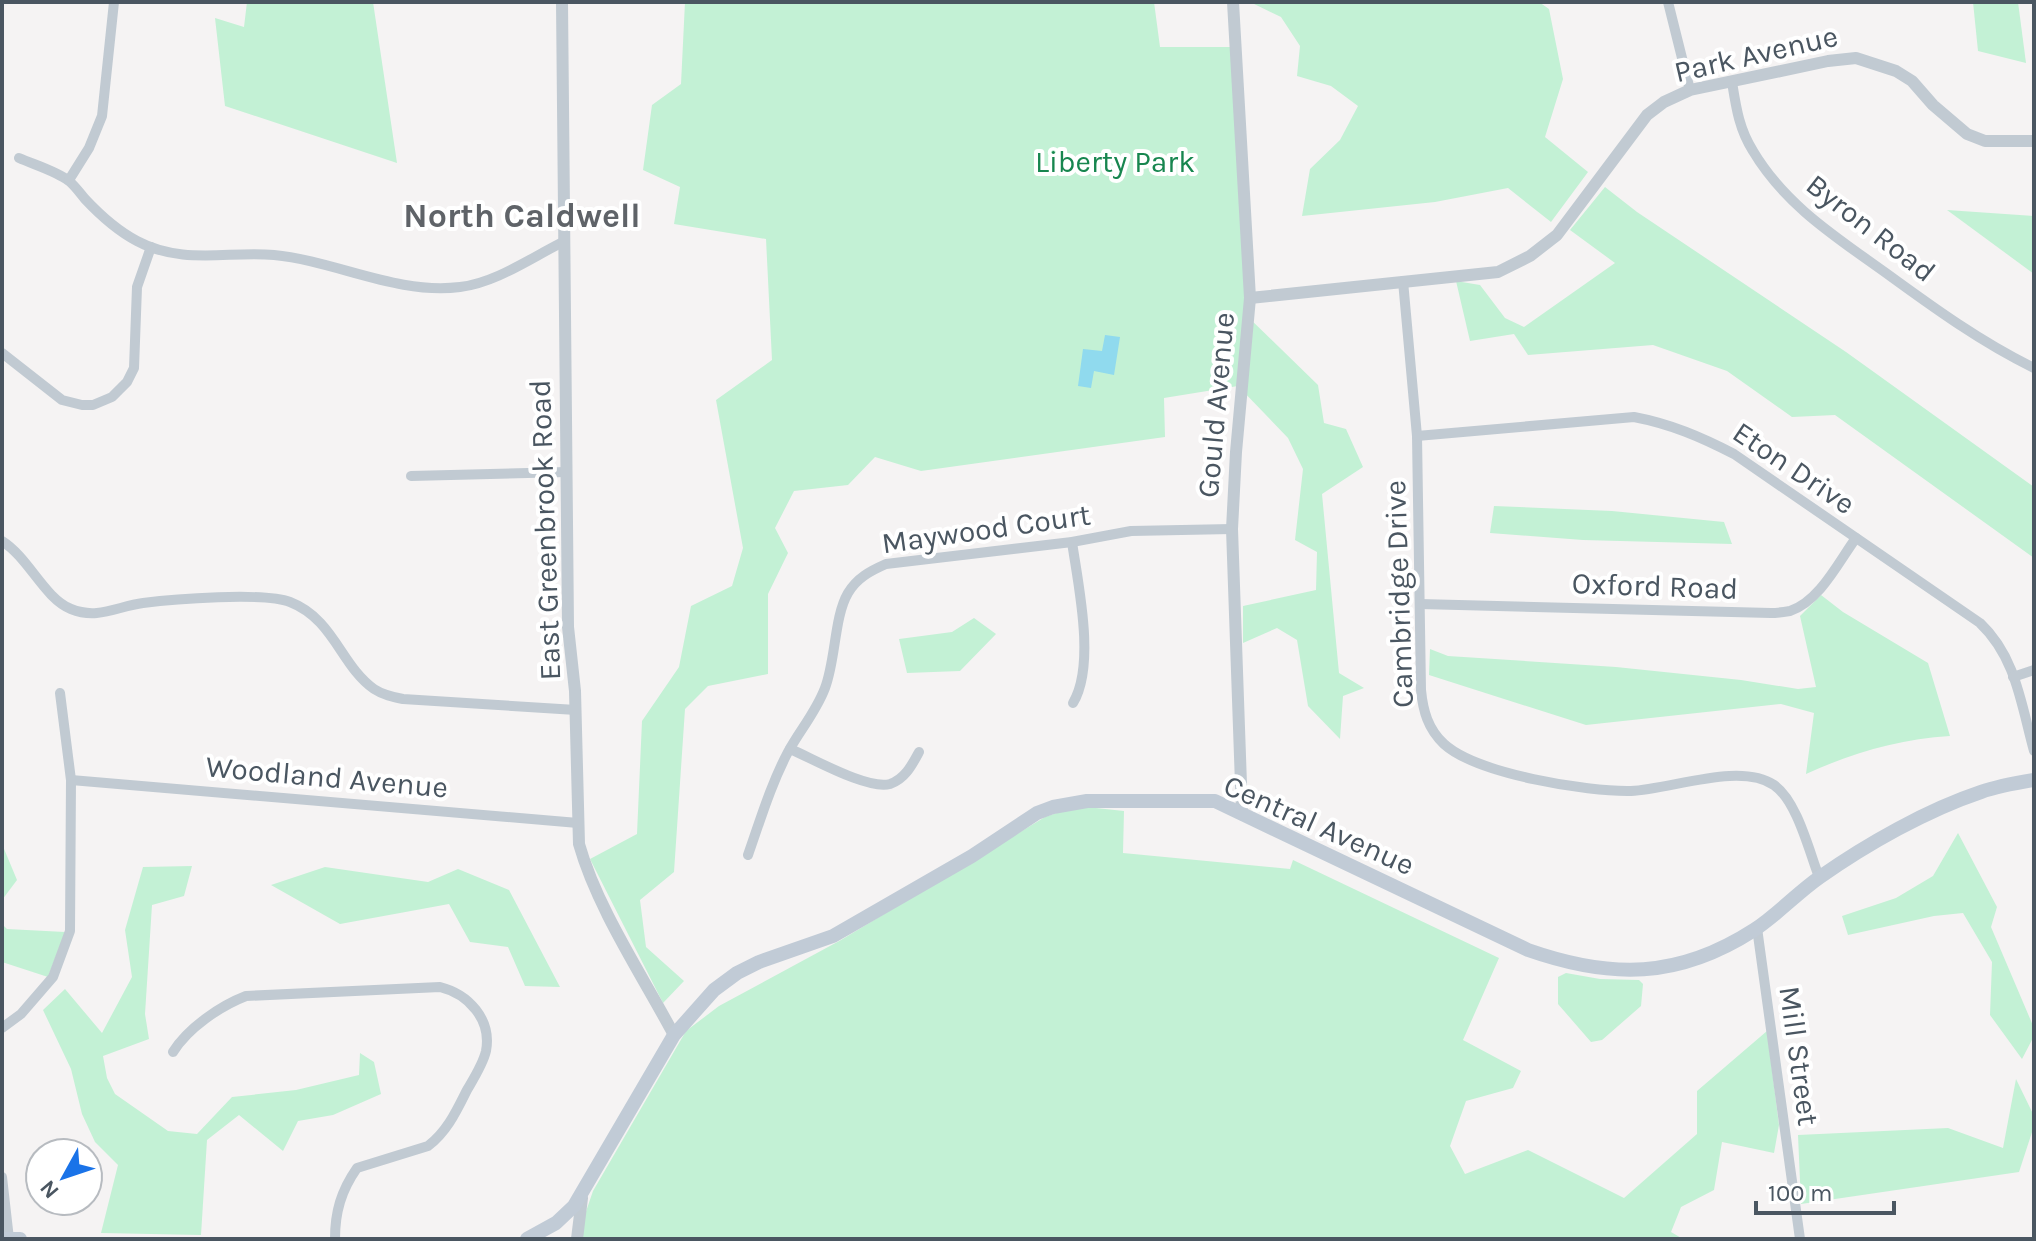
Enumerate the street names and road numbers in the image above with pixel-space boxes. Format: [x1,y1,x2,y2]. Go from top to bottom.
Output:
street label: Park Avenue [1671,18,1841,90]
street label: Byron Road [1799,166,1943,290]
street label: Gould Avenue [1190,311,1242,499]
street label: East Greenbrook Road [522,379,568,681]
street label: Eton Drive [1726,414,1862,522]
street label: Cambridge Drive [1377,480,1421,708]
street label: Maywood Court [879,497,1093,561]
street label: Oxford Road [1571,565,1739,607]
street label: Woodland Avenue [204,748,450,806]
street label: Central Avenue [1218,767,1420,883]
street label: Mill Street [1771,984,1827,1128]

